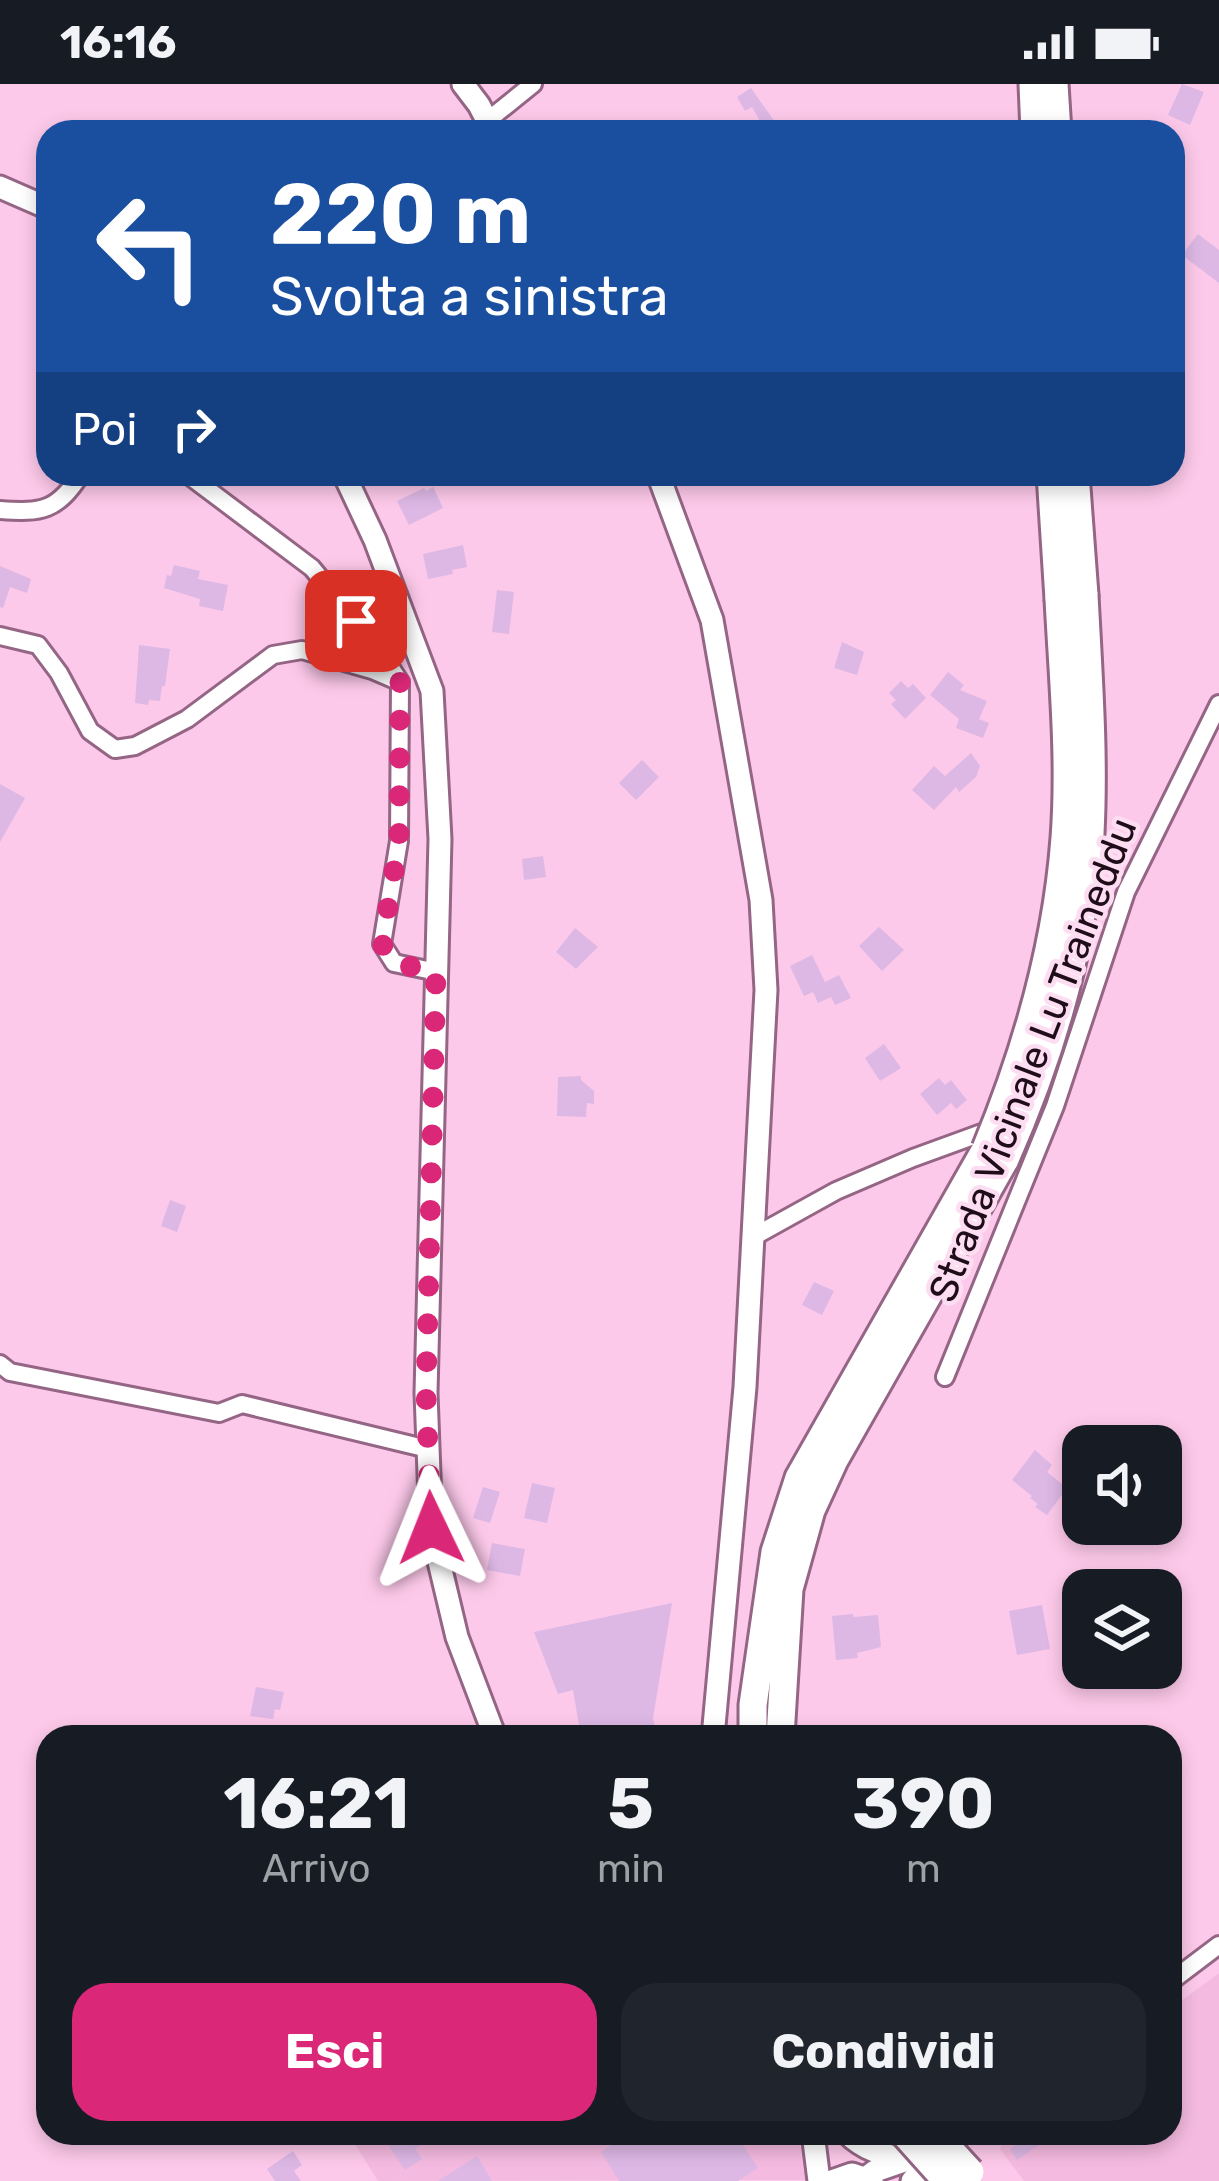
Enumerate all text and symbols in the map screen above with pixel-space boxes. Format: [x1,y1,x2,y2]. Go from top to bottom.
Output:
text: 16:16 [60,16,176,69]
text: 220 m [270,164,531,264]
icon: left [72,168,228,324]
text: Svolta a sinistra [270,265,669,329]
icon: right [161,396,227,462]
text: Poi [72,403,137,456]
pin [305,570,407,672]
icon: arrive [323,588,389,654]
street label: Strada Vicinale Lu Traineddu [919,812,1147,1308]
map controls [1062,1425,1182,1689]
button: sound [1062,1425,1182,1545]
position arrow [368,1465,494,1591]
button: layers [1062,1569,1182,1689]
text: 16:21 [223,1761,410,1846]
text: 5 [608,1761,654,1846]
text: 390 [852,1761,995,1846]
text: Arrivo [262,1846,371,1892]
text: min [597,1846,665,1892]
text: m [906,1846,941,1892]
button: Esci [72,1983,597,2121]
button: Condividi [621,1983,1146,2121]

